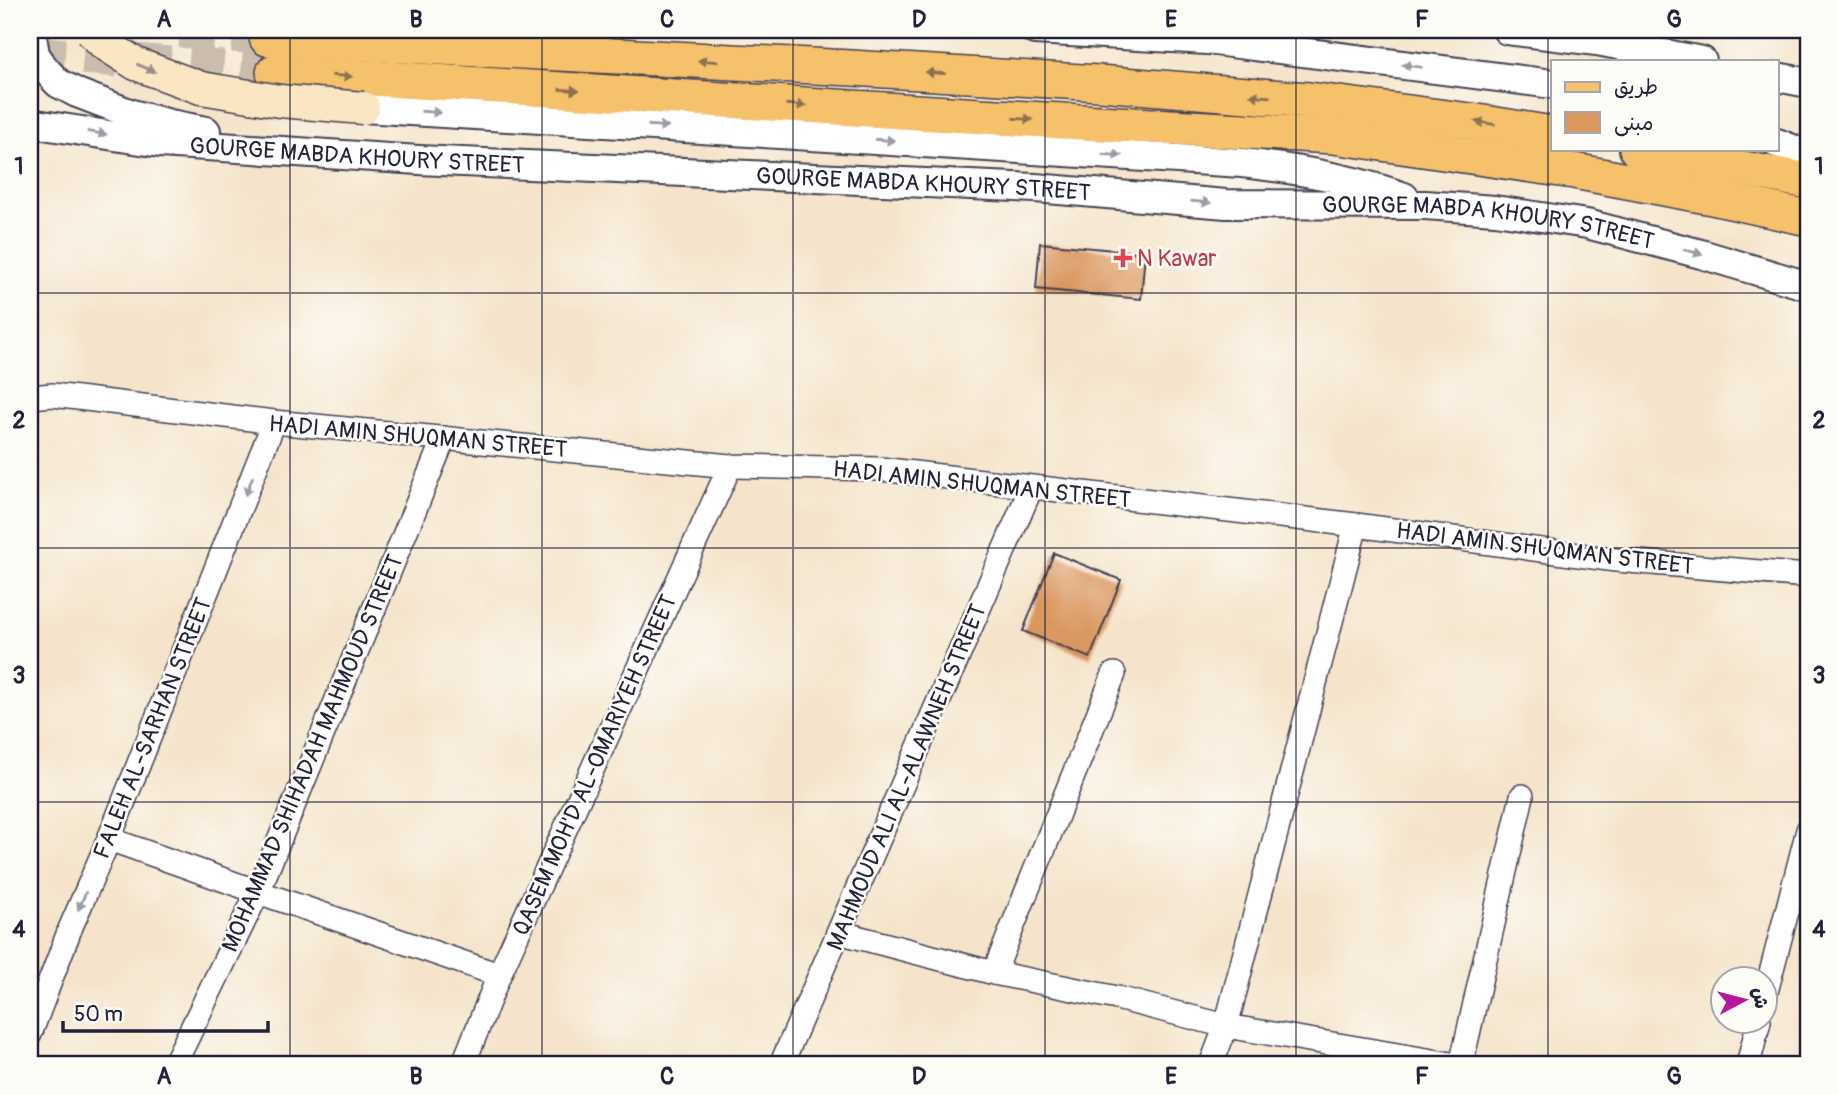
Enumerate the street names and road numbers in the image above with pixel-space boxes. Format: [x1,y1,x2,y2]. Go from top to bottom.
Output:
street label: GOURGE MABDA KHOURY STREET [189,131,525,180]
street label: GOURGE MABDA KHOURY STREET [755,161,1092,208]
street label: GOURGE MABDA KHOURY STREET [1322,190,1657,256]
street label: HADI AMIN SHUQMAN STREET [268,409,569,464]
street label: HADI AMIN SHUQMAN STREET [832,454,1133,515]
street label: HADI AMIN SHUQMAN STREET [1395,516,1695,581]
street label: MOHAMMAD SHIHADAH MAHMOUD STREET [215,550,410,956]
street label: QASEM MOH'D AL-OMARIYEH STREET [506,590,683,940]
street label: FALEH AL-SARHAN STREET [87,593,218,863]
street label: MAHMOUD ALI AL-ALAWNEH STREET [820,600,993,955]

